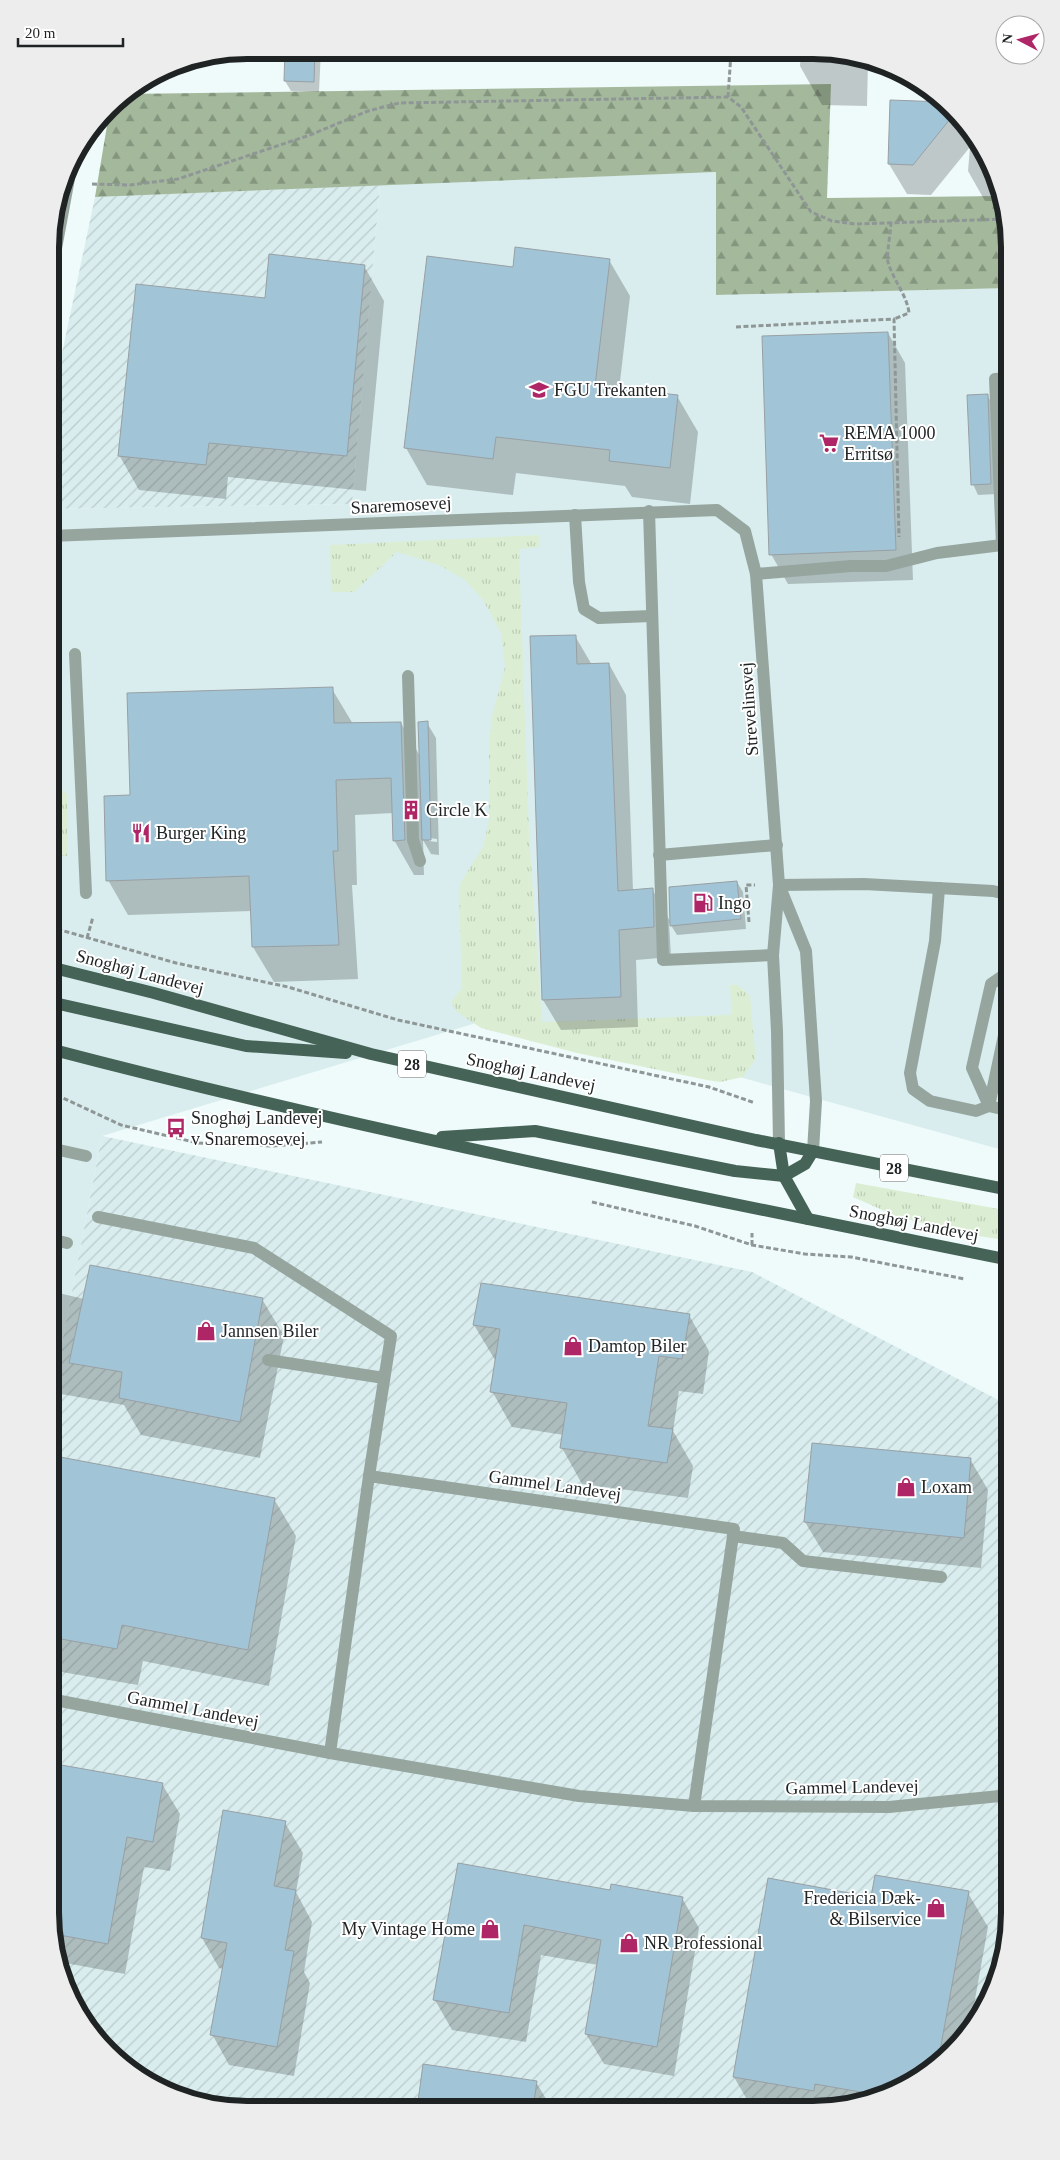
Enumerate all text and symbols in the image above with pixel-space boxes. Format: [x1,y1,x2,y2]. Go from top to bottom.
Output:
scale bar [18,15,122,47]
north arrow [995,15,1045,65]
text: 20 m [25,25,56,41]
text: N [1000,33,1016,45]
school or university icon: FGU Trekanten [528,379,550,401]
place label: FGU Trekanten [554,380,667,400]
place label: REMA 1000 Erritsø [844,423,936,464]
supermarket icon: REMA 1000 Erritsø [818,432,840,454]
street label: Snaremosevej [350,492,452,518]
street label: Strevelinsvej [736,661,762,757]
building icon: Circle K [400,799,422,821]
place label: Circle K [426,800,487,820]
restaurant icon: Burger King [130,822,152,844]
place label: Burger King [156,823,246,843]
fuel station icon: Ingo [692,892,714,914]
place label: Ingo [718,893,751,913]
street label: Snoghøj Landevej [74,945,206,999]
street label: Snoghøj Landevej [465,1049,597,1095]
road number: 28 [398,1050,426,1078]
place label: Snoghøj Landevej v Snaremosevej [191,1108,322,1149]
bus stop icon: Snoghøj Landevej v Snaremosevej [165,1117,187,1139]
road number: 28 [880,1154,908,1182]
street label: Snoghøj Landevej [848,1201,980,1245]
shop icon: Jannsen Biler [195,1320,217,1342]
place label: Jannsen Biler [221,1321,318,1341]
shop icon: Damtop Biler [562,1335,584,1357]
place label: Damtop Biler [588,1336,686,1356]
street label: Gammel Landevej [488,1466,622,1504]
shop icon: Loxam [895,1476,917,1498]
place label: Loxam [921,1477,972,1497]
street label: Gammel Landevej [126,1686,260,1732]
street label: Gammel Landevej [785,1776,919,1798]
place label: Fredericia Dæk- & Bilservice [804,1888,921,1929]
shop icon: Fredericia Dæk- & Bilservice [925,1897,947,1919]
shop icon: My Vintage Home [479,1918,501,1940]
place label: My Vintage Home [341,1919,475,1939]
shop icon: NR Professional [618,1932,640,1954]
place label: NR Professional [644,1933,763,1953]

